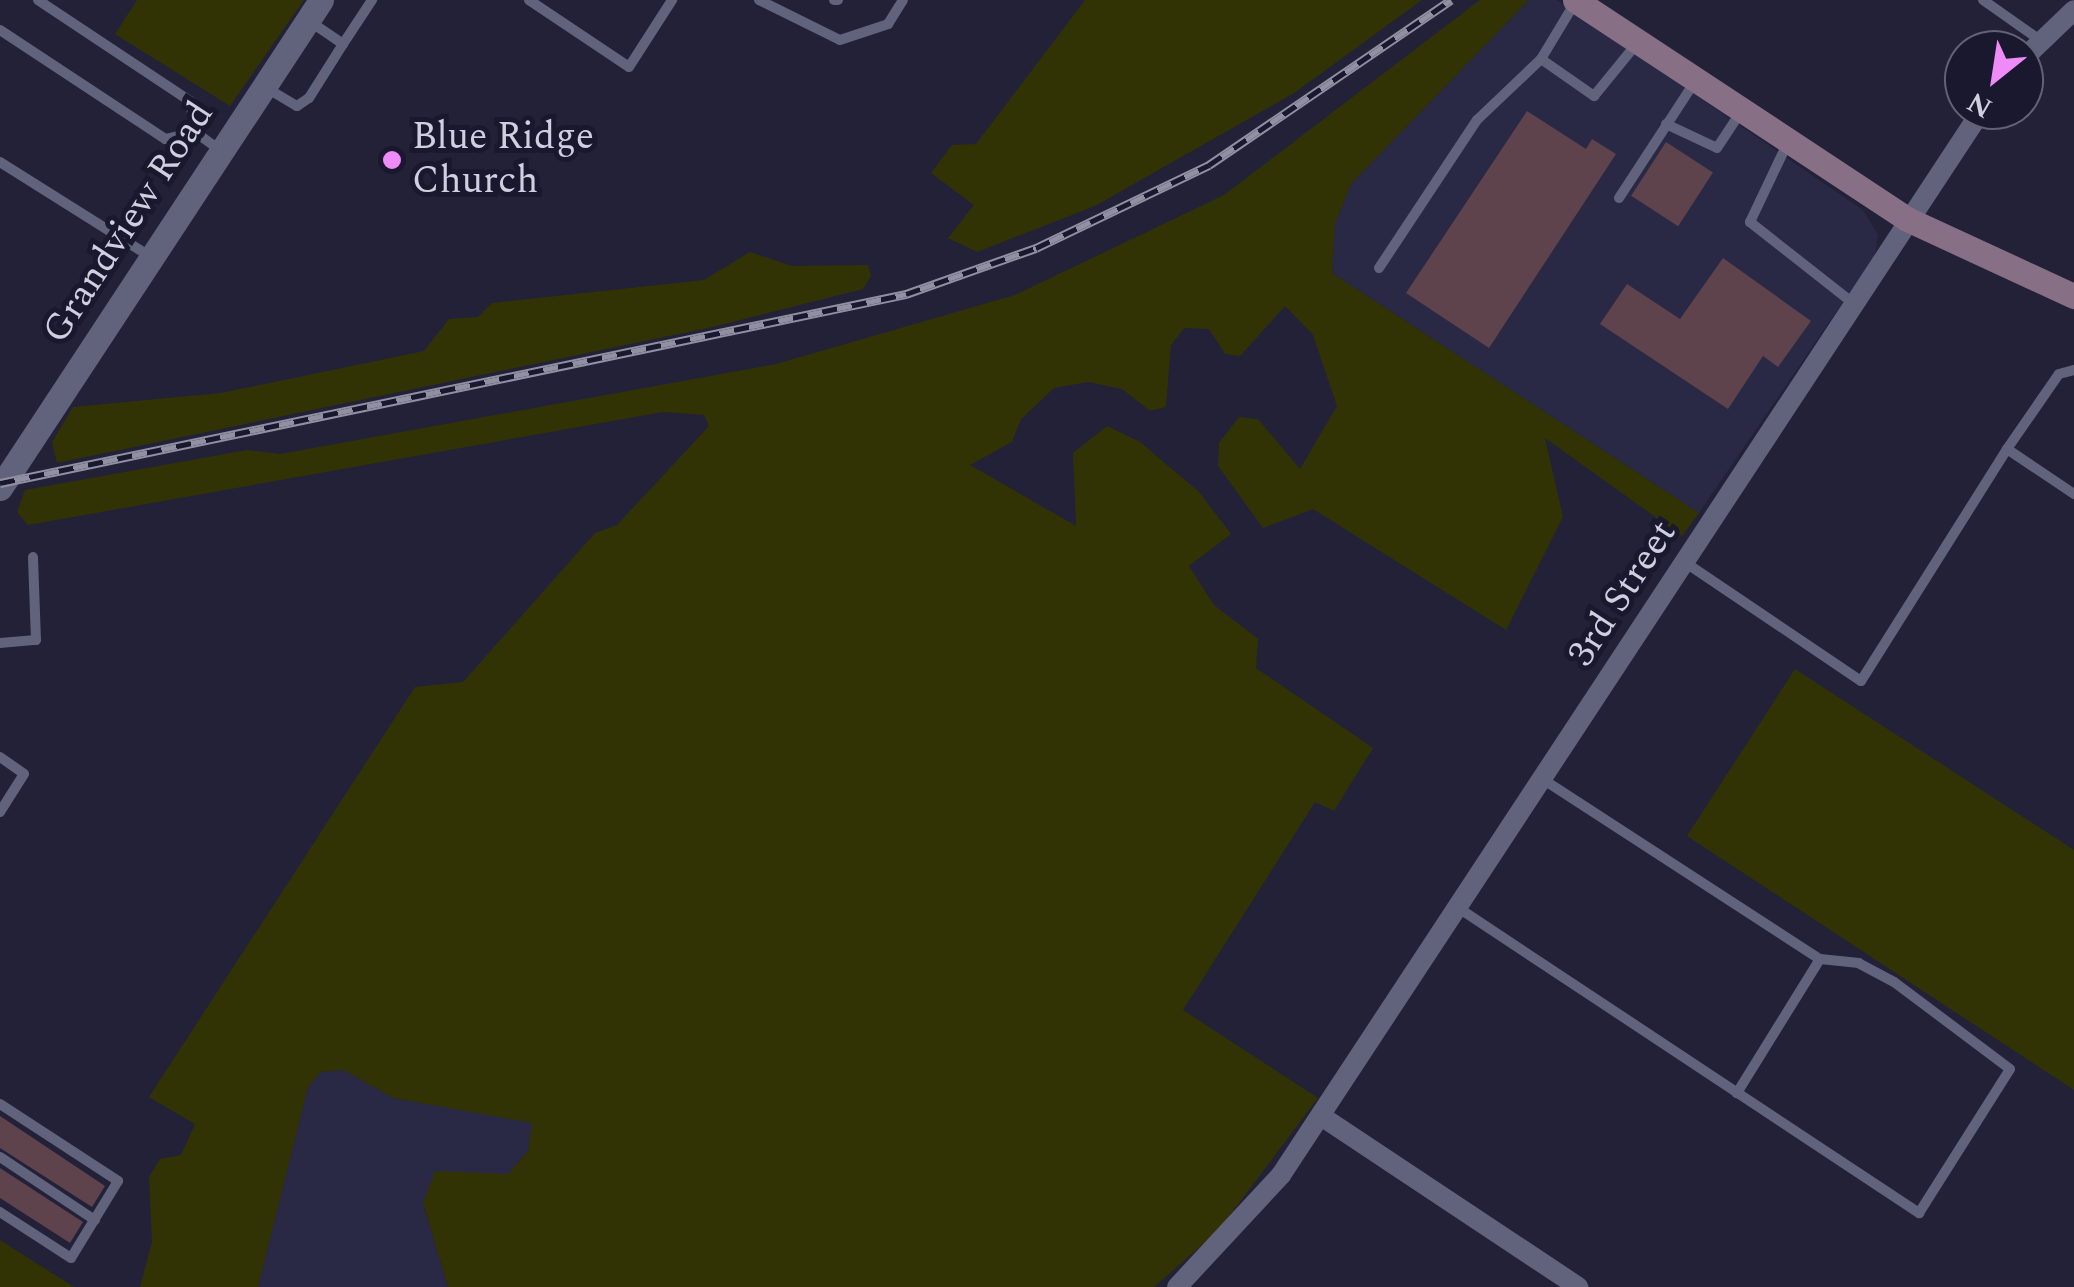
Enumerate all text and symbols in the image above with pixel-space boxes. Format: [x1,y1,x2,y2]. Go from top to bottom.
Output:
north arrow [1944,30,2044,130]
text: N [1959,80,2000,129]
street label: Grandview Road [34,94,224,352]
place label: Blue Ridge Church [412,115,594,204]
marker: Blue Ridge Church [381,149,403,171]
street label: 3rd Street [1559,513,1687,675]

